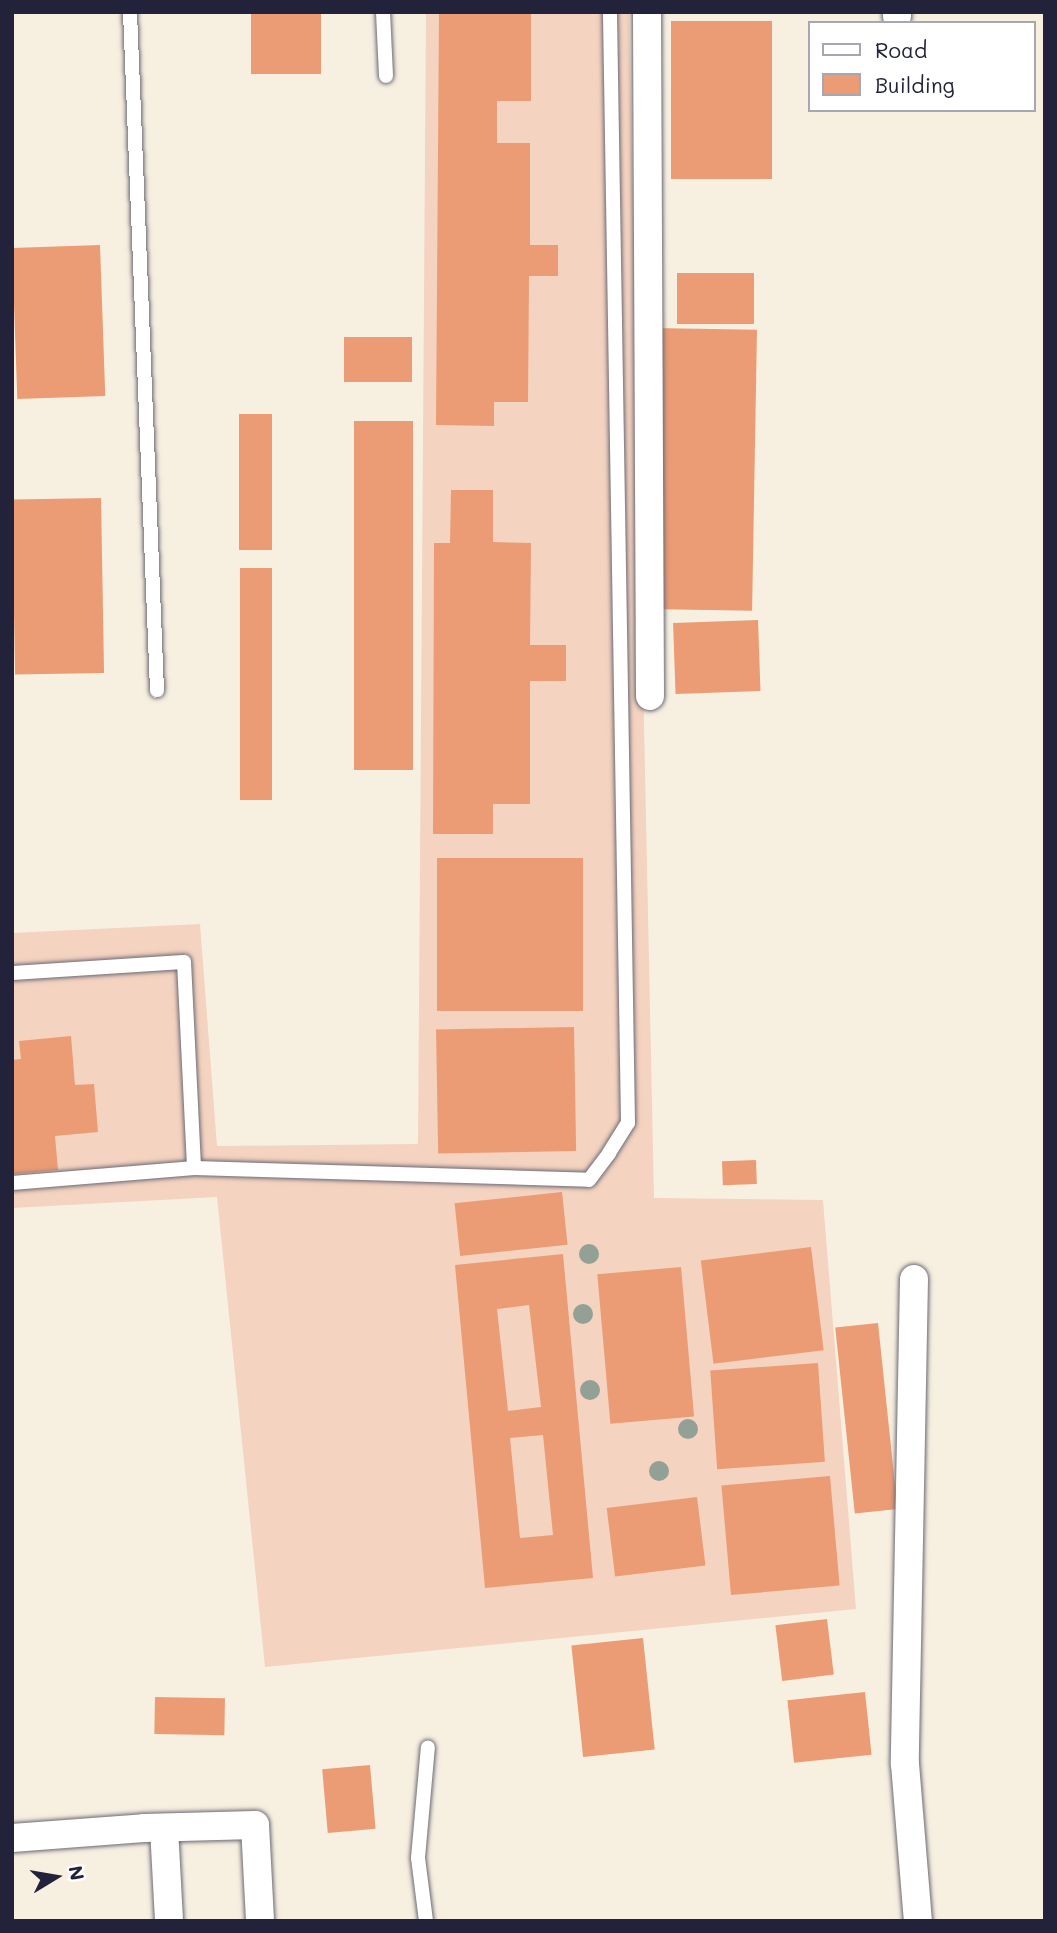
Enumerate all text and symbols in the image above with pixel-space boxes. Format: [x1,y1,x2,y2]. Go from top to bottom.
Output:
legend [808,21,1036,112]
text: Road [875,36,927,63]
text: Building [875,71,955,98]
north arrow [21,1842,91,1912]
text: N [63,1863,91,1882]

